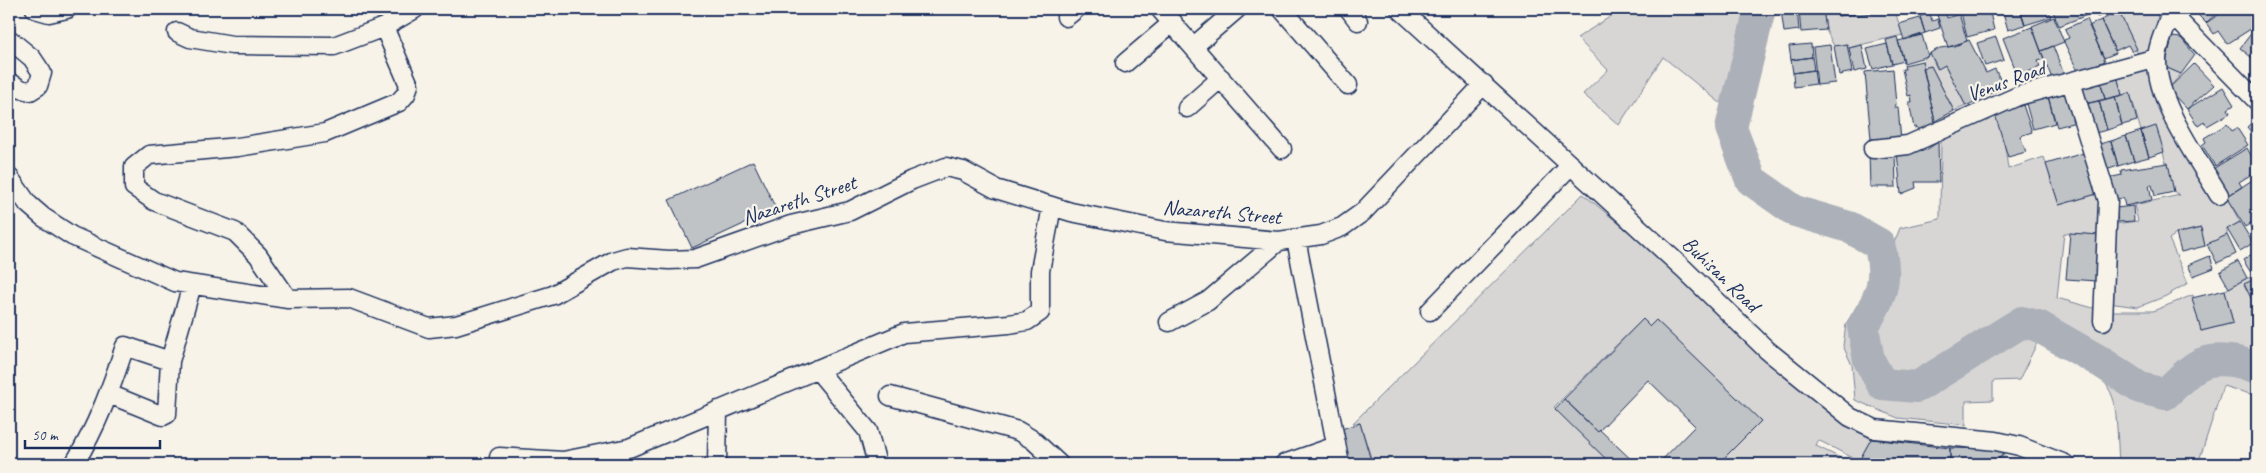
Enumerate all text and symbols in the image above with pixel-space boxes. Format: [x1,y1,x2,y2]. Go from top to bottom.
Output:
street label: Venus Road [1963,54,2051,107]
street label: Nazareth Street [739,169,861,231]
street label: Nazareth Street [1162,194,1284,230]
street label: Buhisan Road [1677,231,1768,320]
scale bar [25,418,160,450]
text: 50 m [32,426,59,445]

